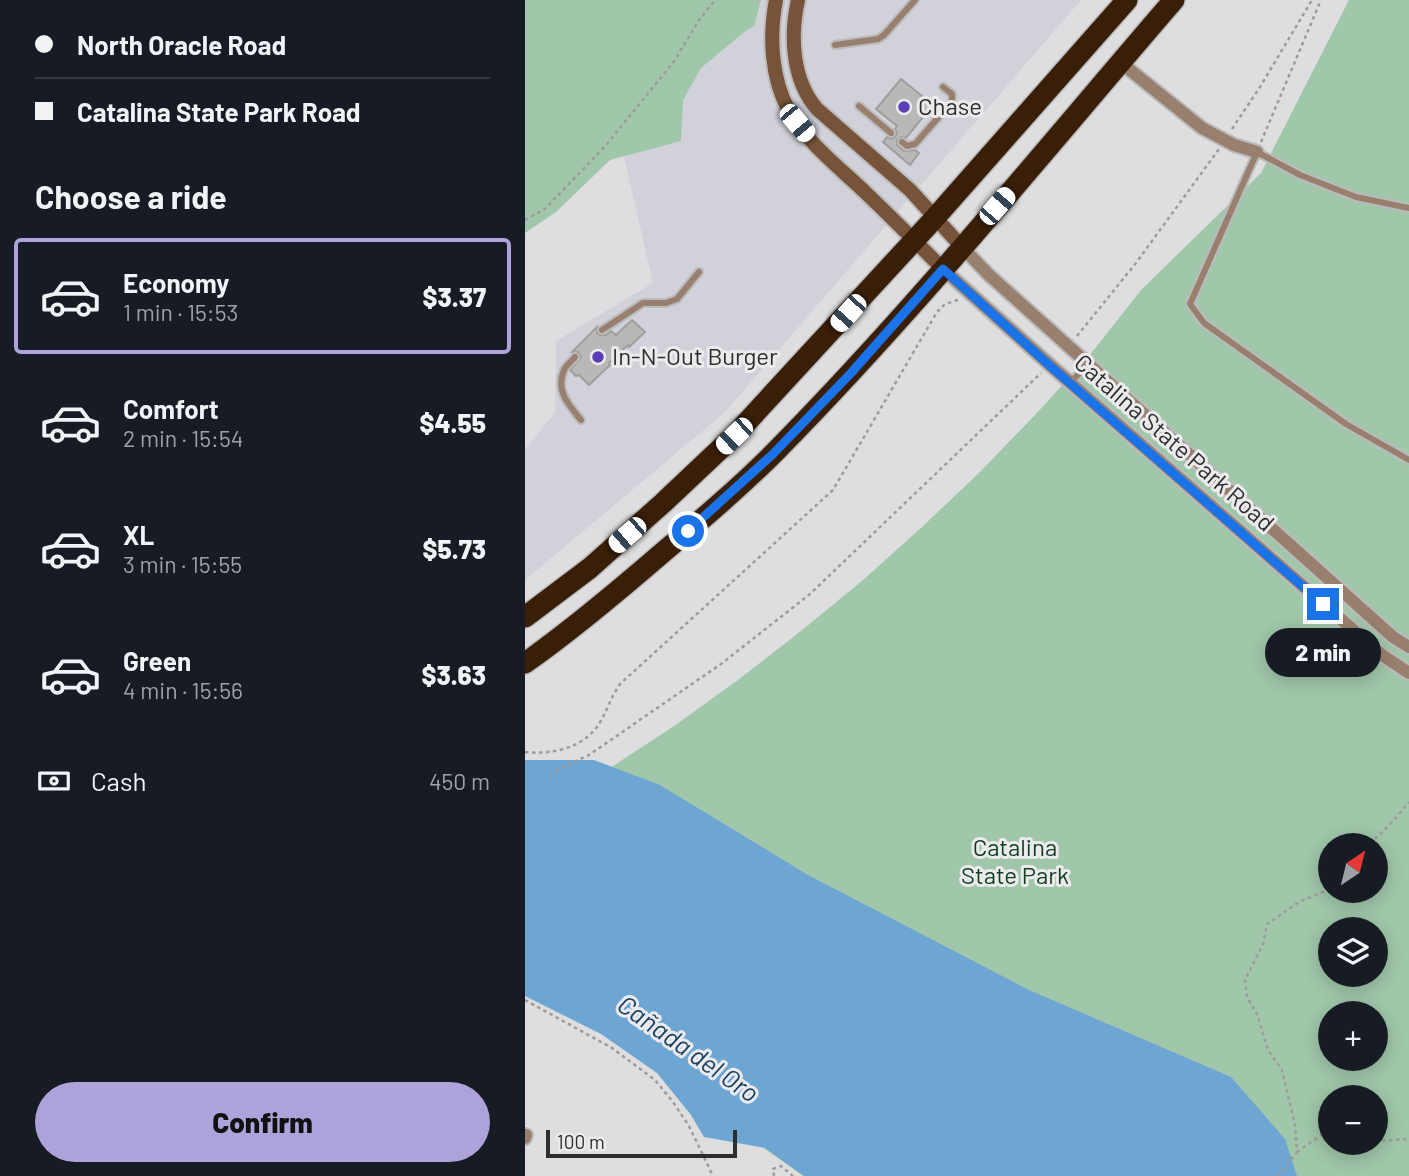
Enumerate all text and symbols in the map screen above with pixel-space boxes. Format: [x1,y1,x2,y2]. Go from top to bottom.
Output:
text: North Oracle Road [77,29,286,60]
place label: Chase [918,91,982,120]
text: Catalina State Park Road [77,96,361,127]
marker: Chase [896,99,912,115]
car [776,100,819,146]
text: Choose a ride [35,177,227,215]
car [976,183,1019,229]
icon: car [39,265,102,328]
text: Economy [123,267,229,298]
text: $3.37 [422,281,486,312]
car [827,290,870,336]
text: 1 min · 15:53 [123,298,238,326]
place label: In-N-Out Burger [612,341,778,370]
street label: Catalina State Park Road [1069,347,1281,536]
marker: In-N-Out Burger [590,349,606,365]
icon: car [39,391,102,454]
text: Comfort [123,393,219,424]
text: $4.55 [419,407,486,438]
car [712,414,757,458]
text: 2 min · 15:54 [123,424,243,452]
car [605,513,650,557]
route start [672,515,704,547]
icon: car [39,517,102,580]
text: XL [123,519,154,550]
text: $5.73 [423,533,486,564]
text: 3 min · 15:55 [123,550,242,578]
route end [1307,588,1339,620]
callout: 2 min [1265,628,1381,678]
text: 2 min [1295,638,1351,666]
icon: car [39,643,102,706]
text: Green [123,645,191,676]
text: $3.63 [421,659,486,690]
text: 4 min · 15:56 [123,676,243,704]
icon: cash [35,762,73,800]
text: Cash [91,765,146,796]
text: 450 m [429,767,490,795]
park label: Catalina State Park [961,832,1069,889]
north arrow [1318,833,1388,903]
map controls [1318,833,1388,1155]
button: layers [1318,917,1388,987]
water label: Cañada del Oro [612,988,765,1108]
button: + [1318,1001,1388,1071]
button: Confirm [35,1082,490,1162]
button: − [1318,1085,1388,1155]
scale bar [546,1127,737,1159]
text: 100 m [557,1130,605,1153]

